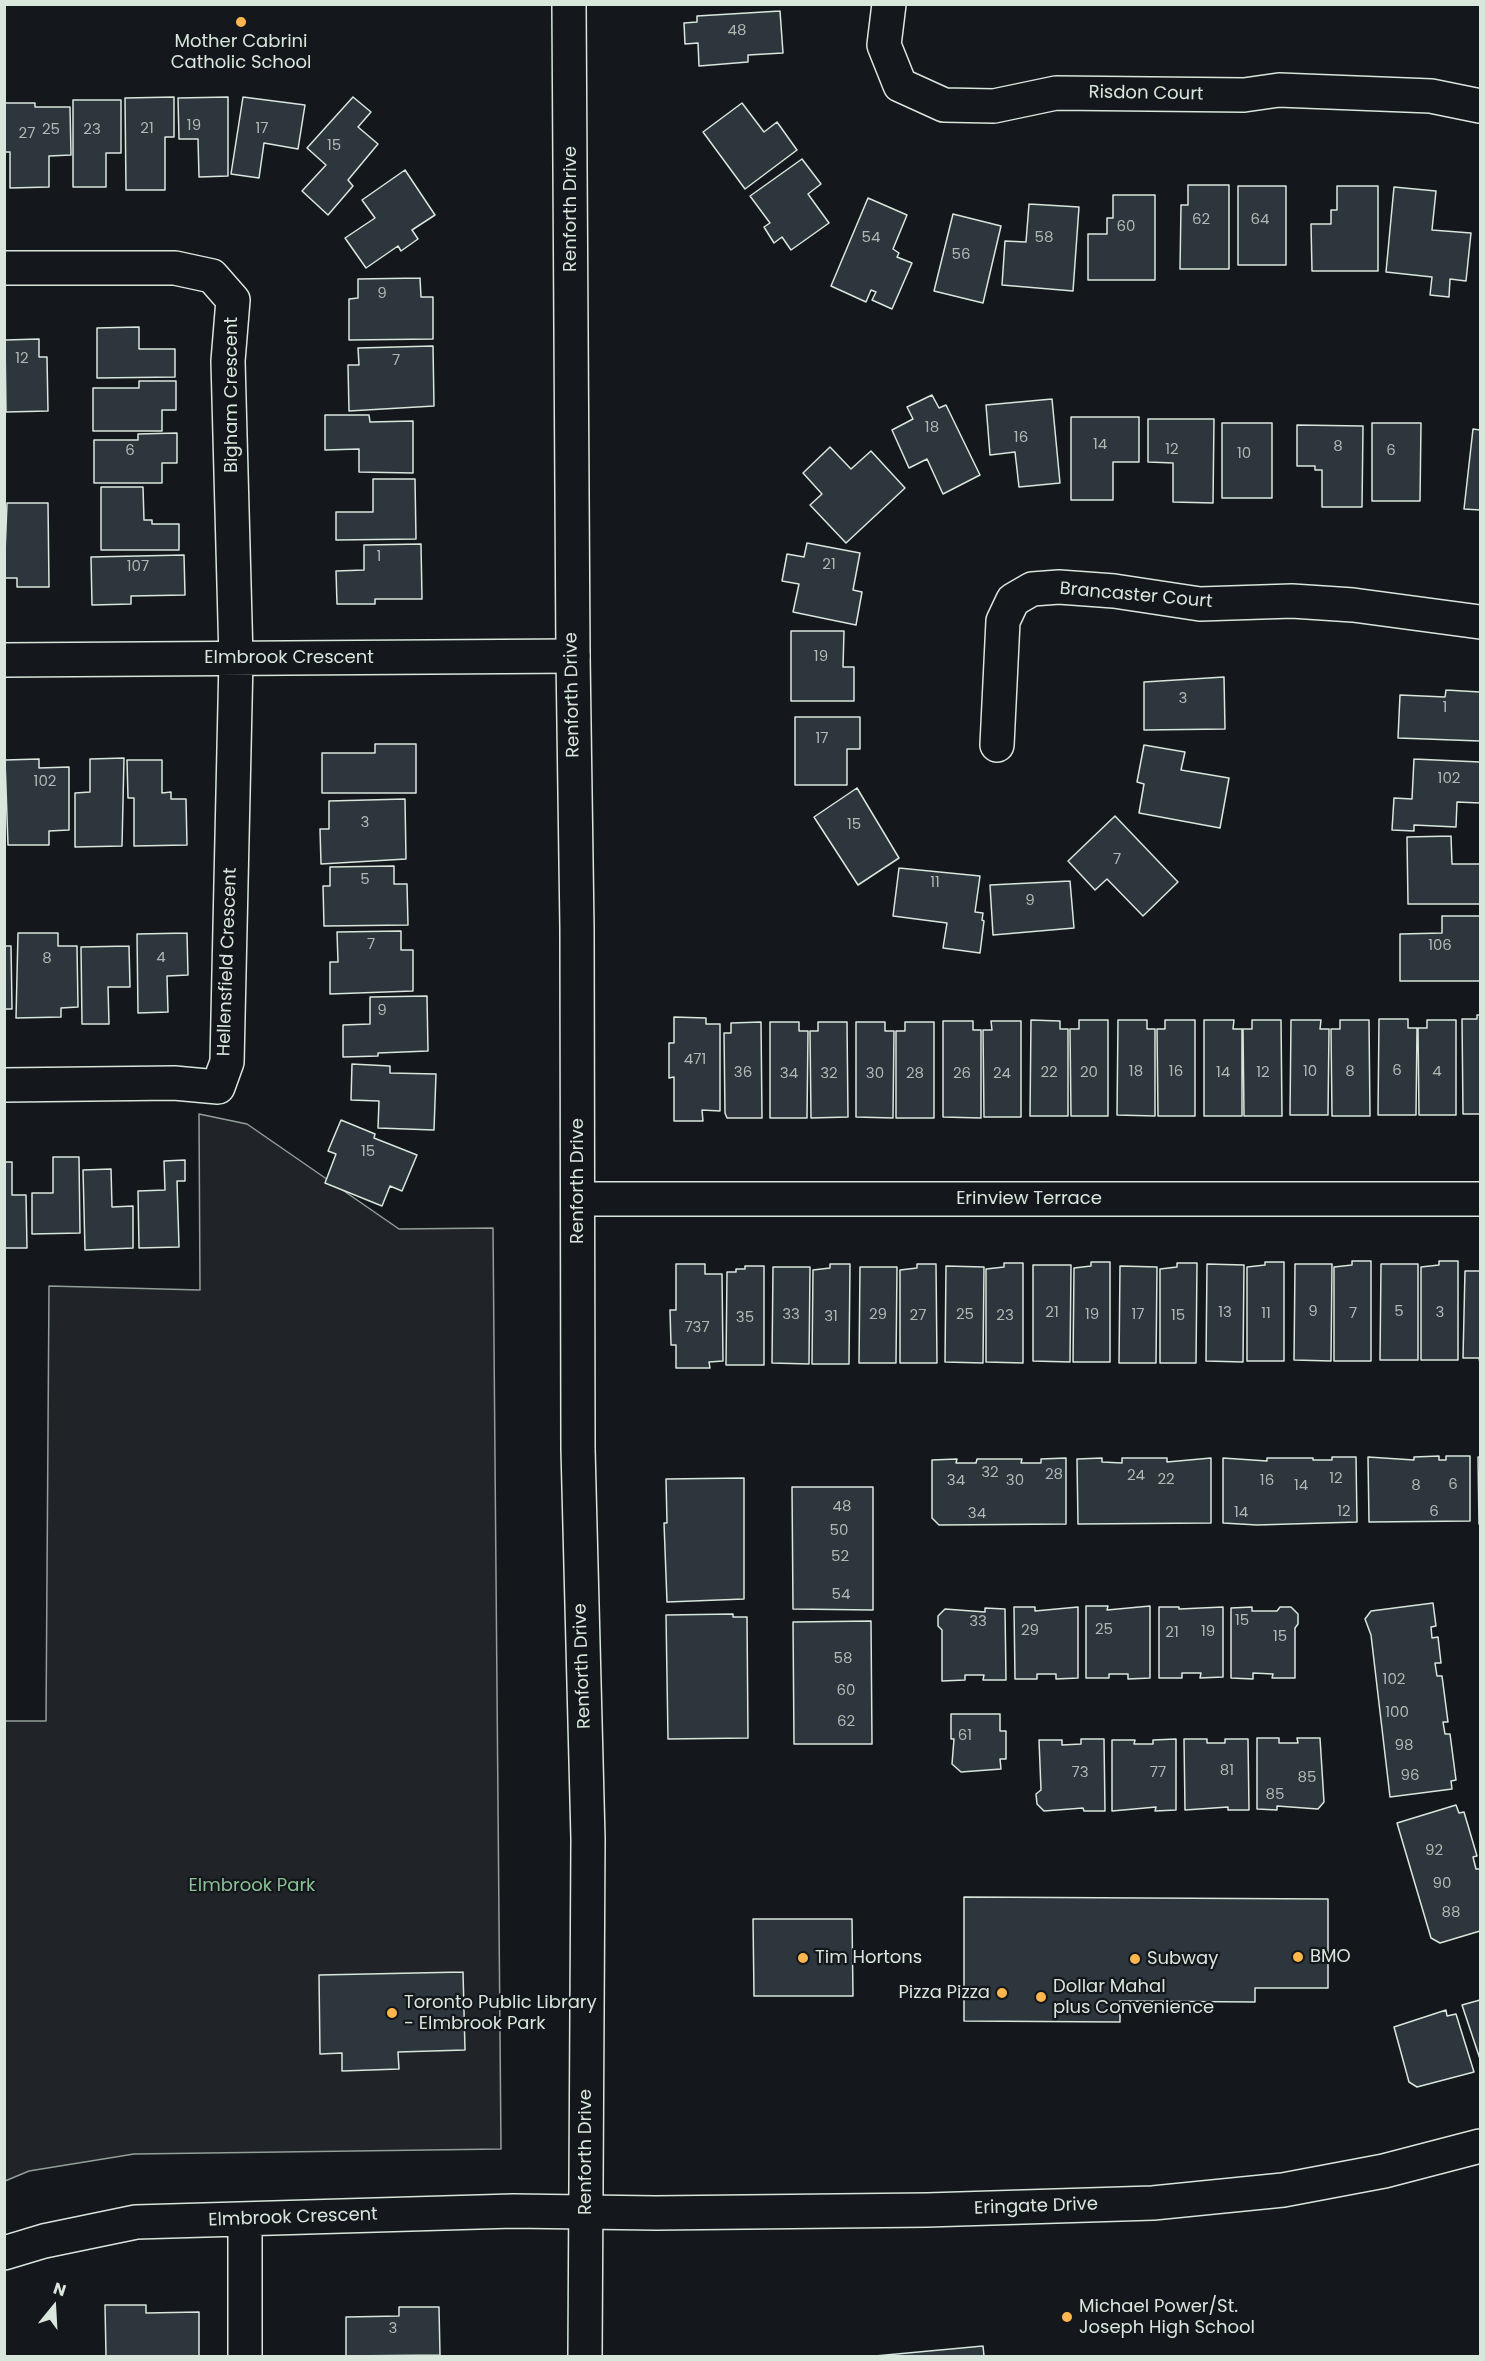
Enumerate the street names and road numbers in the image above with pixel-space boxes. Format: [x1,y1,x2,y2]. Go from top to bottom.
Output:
street label: Risdon Court [1088,82,1204,106]
street label: Renforth Drive [560,146,582,272]
street label: Bigham Crescent [221,317,243,473]
street label: Brancaster Court [1059,579,1213,613]
street label: Renforth Drive [561,632,585,758]
street label: Elmbrook Crescent [204,647,374,669]
street label: Hellensfield Crescent [214,867,242,1057]
street label: Renforth Drive [567,1118,589,1244]
street label: Erinview Terrace [956,1188,1102,1210]
street label: Renforth Drive [570,1603,596,1729]
street label: Renforth Drive [575,2089,597,2215]
street label: Eringate Drive [974,2194,1098,2220]
street label: Elmbrook Crescent [208,2204,378,2232]

